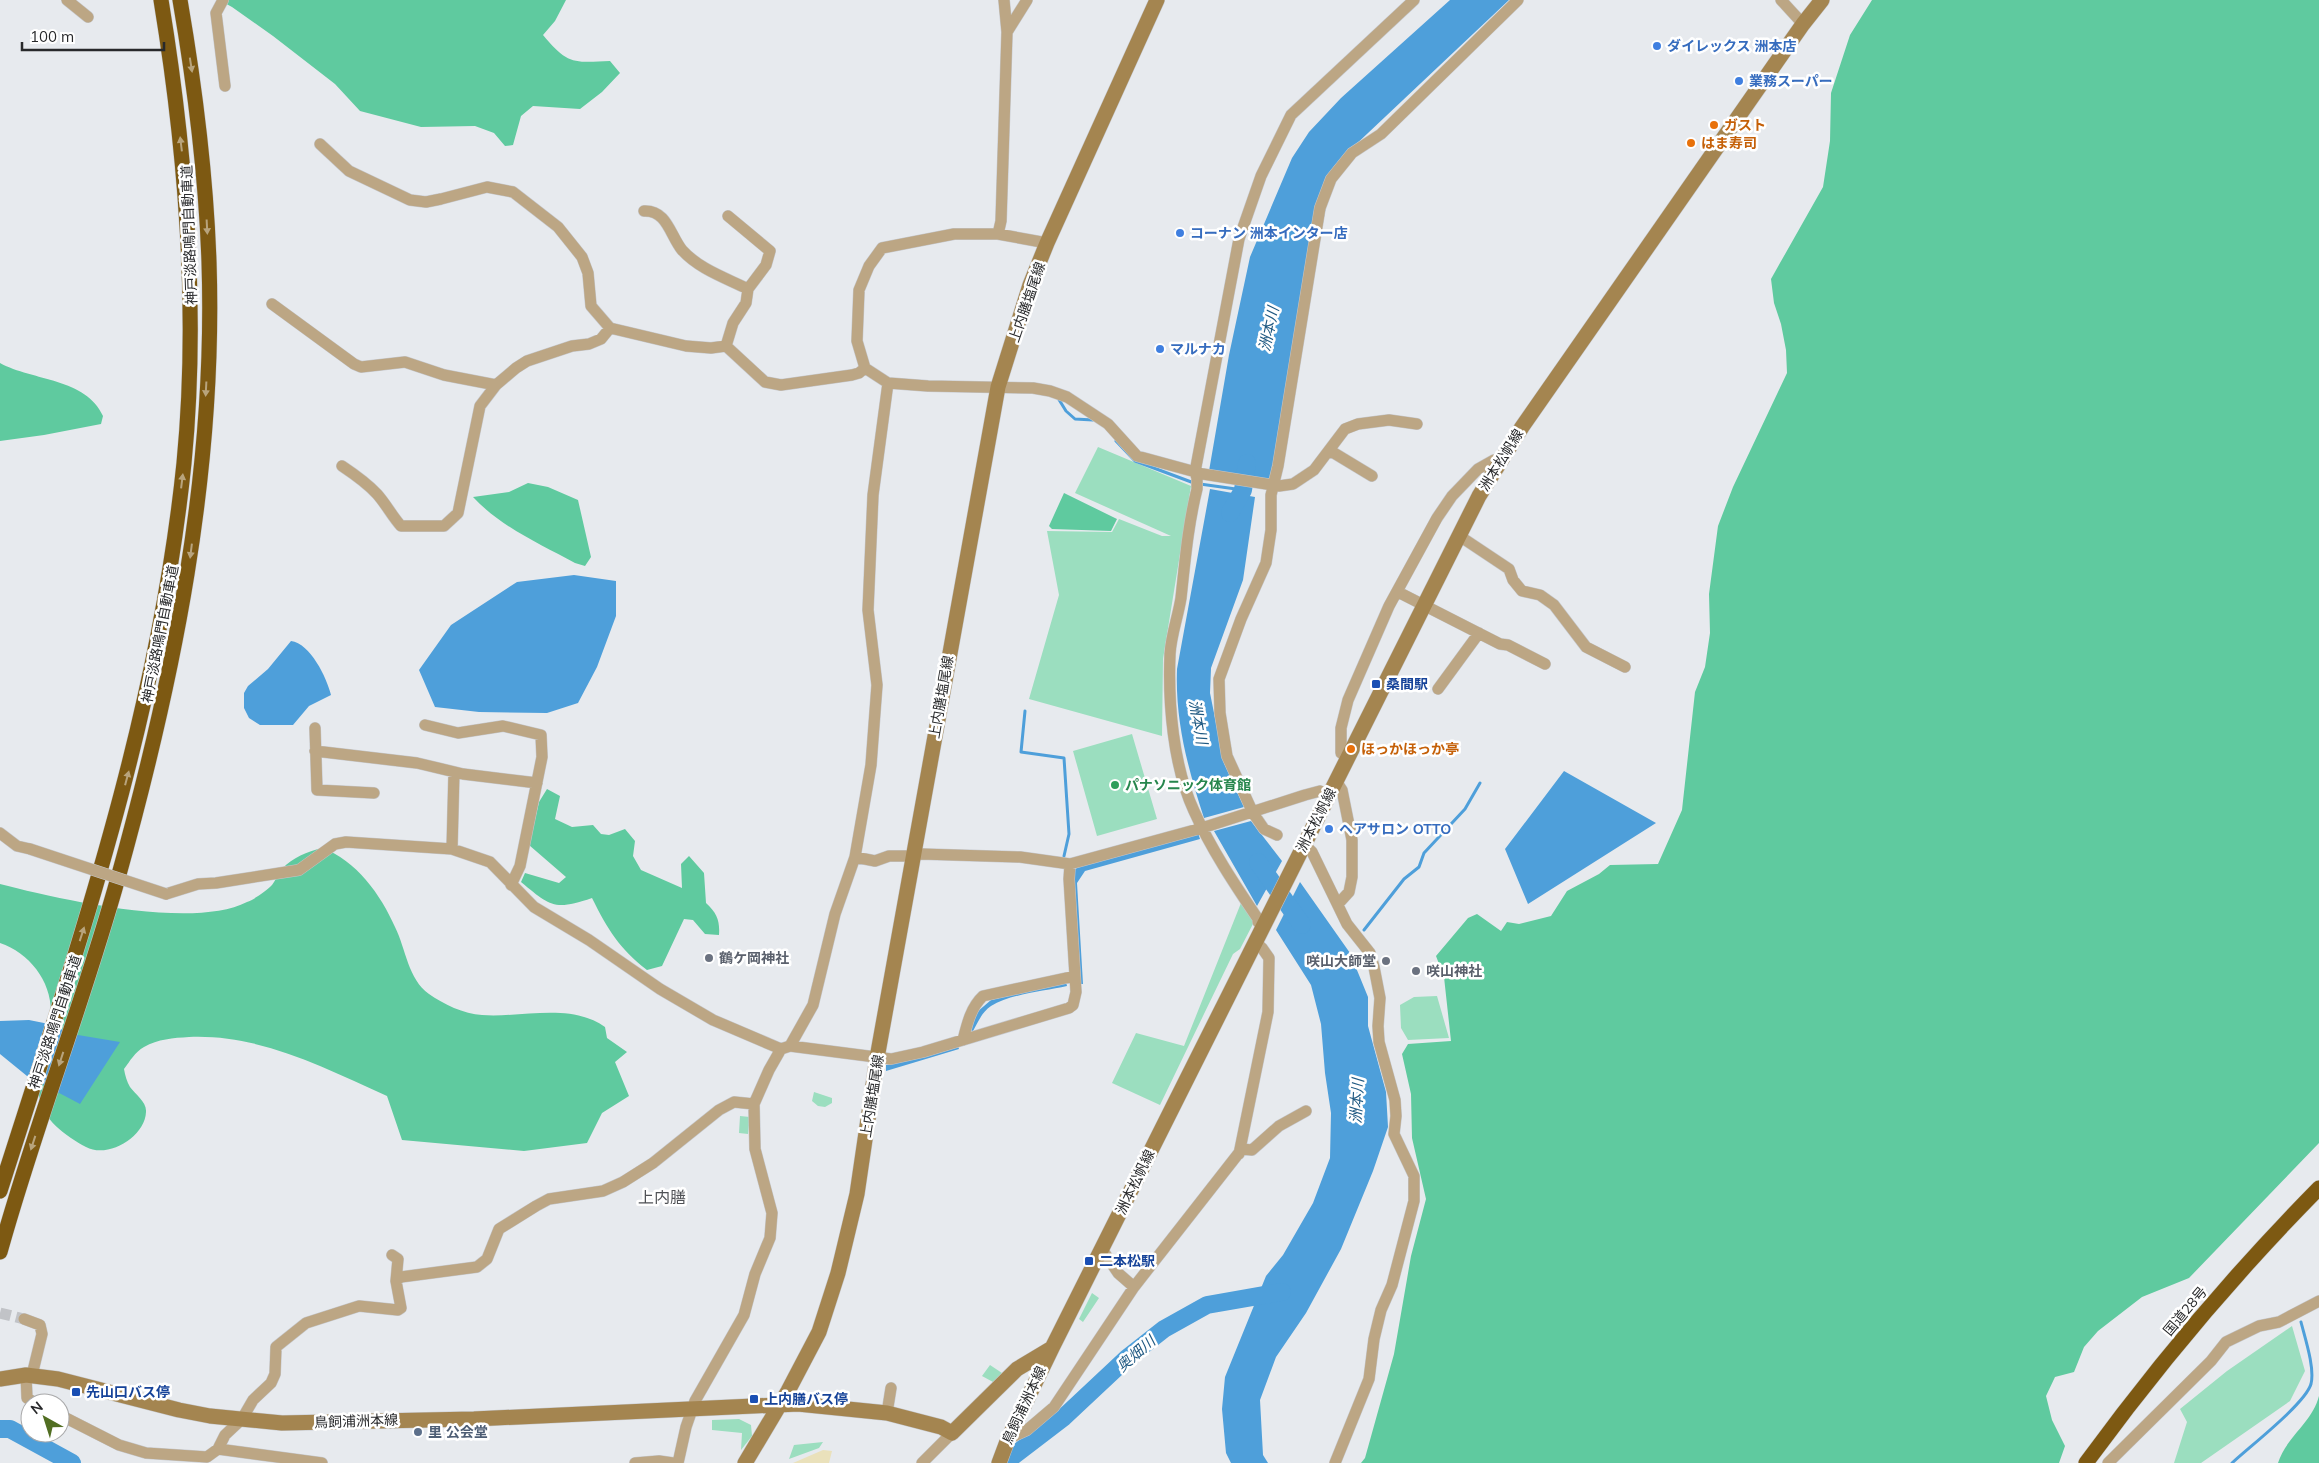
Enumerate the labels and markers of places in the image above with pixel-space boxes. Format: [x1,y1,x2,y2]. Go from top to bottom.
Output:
place label: ダイレックス 洲本店 [1667,37,1796,55]
marker: ダイレックス 洲本店 [1651,40,1663,52]
place label: 業務スーパー [1749,72,1833,90]
marker: 業務スーパー [1733,75,1745,87]
place label: ガスト [1724,116,1766,134]
marker: ガスト [1708,119,1720,131]
place label: はま寿司 [1701,134,1757,152]
marker: はま寿司 [1685,137,1697,149]
place label: コーナン 洲本インター店 [1190,224,1348,242]
marker: コーナン 洲本インター店 [1174,227,1186,239]
place label: マルナカ [1170,340,1226,358]
marker: マルナカ [1154,343,1166,355]
place label: 桑間駅 [1386,675,1428,693]
marker: 桑間駅 [1370,678,1382,690]
place label: ほっかほっか亭 [1361,740,1459,758]
marker: ほっかほっか亭 [1345,743,1357,755]
place label: パナソニック体育館 [1125,776,1251,794]
marker: パナソニック体育館 [1109,779,1121,791]
place label: ヘアサロン OTTO [1339,820,1451,838]
marker: ヘアサロン OTTO [1323,823,1335,835]
place label: 鶴ケ岡神社 [719,949,789,967]
marker: 鶴ケ岡神社 [703,952,715,964]
place label: 咲山大師堂 [1306,952,1376,970]
marker: 咲山大師堂 [1380,955,1392,967]
place label: 咲山神社 [1426,962,1482,980]
marker: 咲山神社 [1410,965,1422,977]
place label: 二本松駅 [1099,1252,1155,1270]
marker: 二本松駅 [1083,1255,1095,1267]
place label: 先山口バス停 [86,1383,170,1401]
marker: 先山口バス停 [70,1386,82,1398]
place label: 上内膳バス停 [764,1390,848,1408]
marker: 上内膳バス停 [748,1393,760,1405]
place label: 里 公会堂 [428,1423,488,1441]
marker: 里 公会堂 [412,1426,424,1438]

